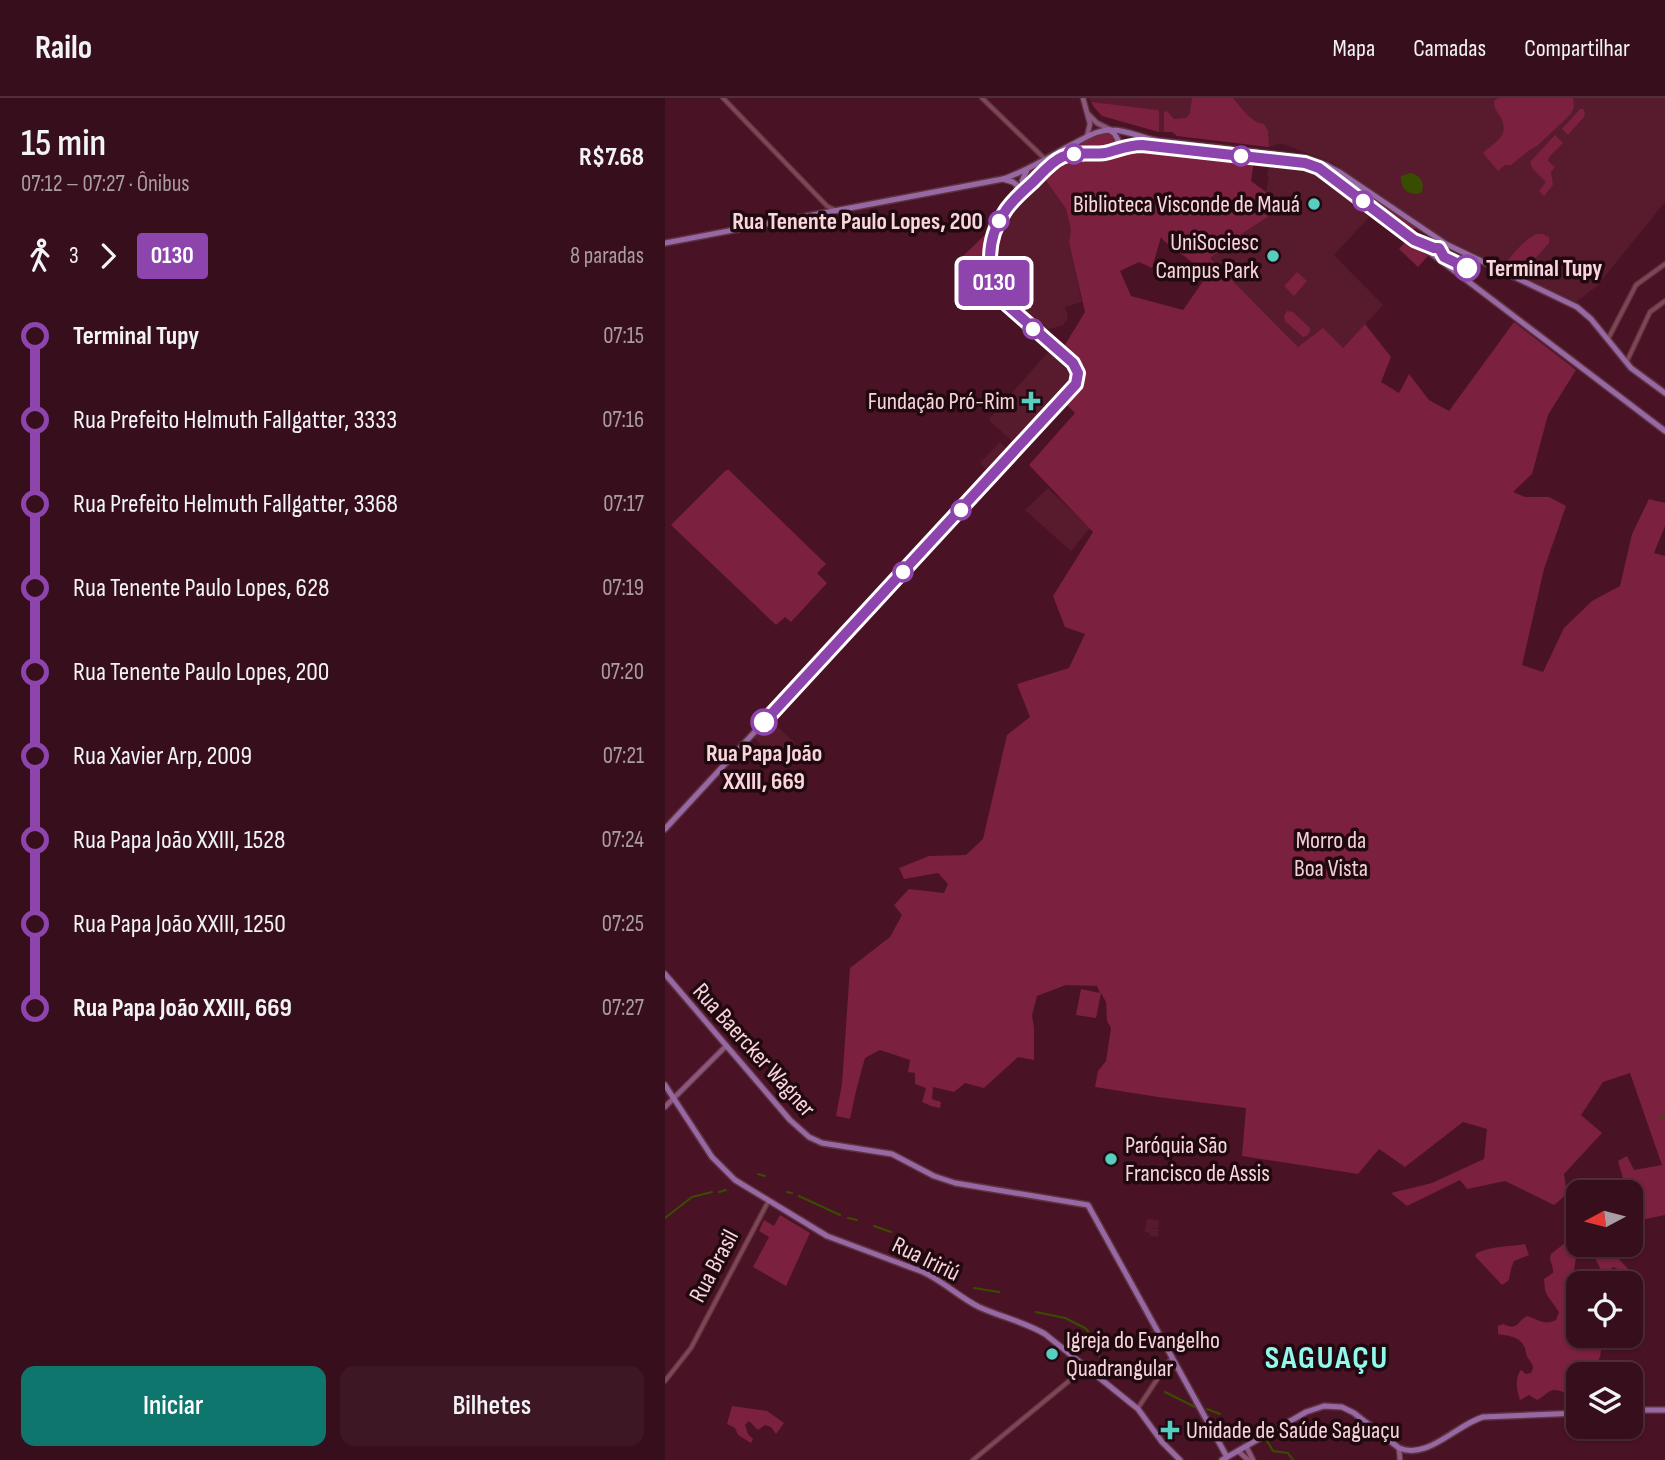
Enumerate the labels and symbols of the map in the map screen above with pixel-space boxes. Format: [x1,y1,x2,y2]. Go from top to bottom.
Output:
unlabelled marker [1064,144,1084,164]
unlabelled marker [1231,146,1251,166]
place label: Biblioteca Visconde de Mauá [1073,190,1300,219]
unlabelled marker [1353,191,1373,211]
marker: Biblioteca Visconde de Mauá [1306,196,1322,212]
place label: Rua Tenente Paulo Lopes, 200 [732,207,983,236]
marker: Rua Tenente Paulo Lopes, 200 [989,211,1009,231]
place label: UniSociesc Campus Park [1156,228,1259,285]
marker: UniSociesc Campus Park [1265,248,1281,264]
place label: Terminal Tupy [1486,254,1602,283]
marker: Terminal Tupy [1454,255,1480,281]
line badge: 0130 [945,260,1043,306]
unlabelled marker [1023,319,1043,339]
place label: Fundação Pró-Rim [868,387,1015,416]
marker: Fundação Pró-Rim [1021,391,1041,411]
unlabelled marker [951,500,971,520]
unlabelled marker [893,562,913,582]
marker: Rua Papa João XXIII, 669 [751,709,777,735]
place label: Rua Papa João XXIII, 669 [706,739,822,796]
park label: Morro da Boa Vista [1294,826,1368,883]
street label: Rua Baercker Wagner [686,977,822,1123]
place label: Paróquia São Francisco de Assis [1125,1131,1270,1188]
marker: Paróquia São Francisco de Assis [1103,1151,1119,1167]
north arrow [1566,1180,1643,1256]
street label: Rua Brasil [683,1225,745,1307]
street label: Rua Iririú [887,1230,965,1288]
place label: Igreja do Evangelho Quadrangular [1066,1326,1220,1383]
district label: SAGUAÇU [1265,1339,1389,1378]
marker: Igreja do Evangelho Quadrangular [1044,1346,1060,1362]
place label: Unidade de Saúde Saguaçu [1186,1416,1400,1445]
marker: Unidade de Saúde Saguaçu [1160,1420,1180,1440]

